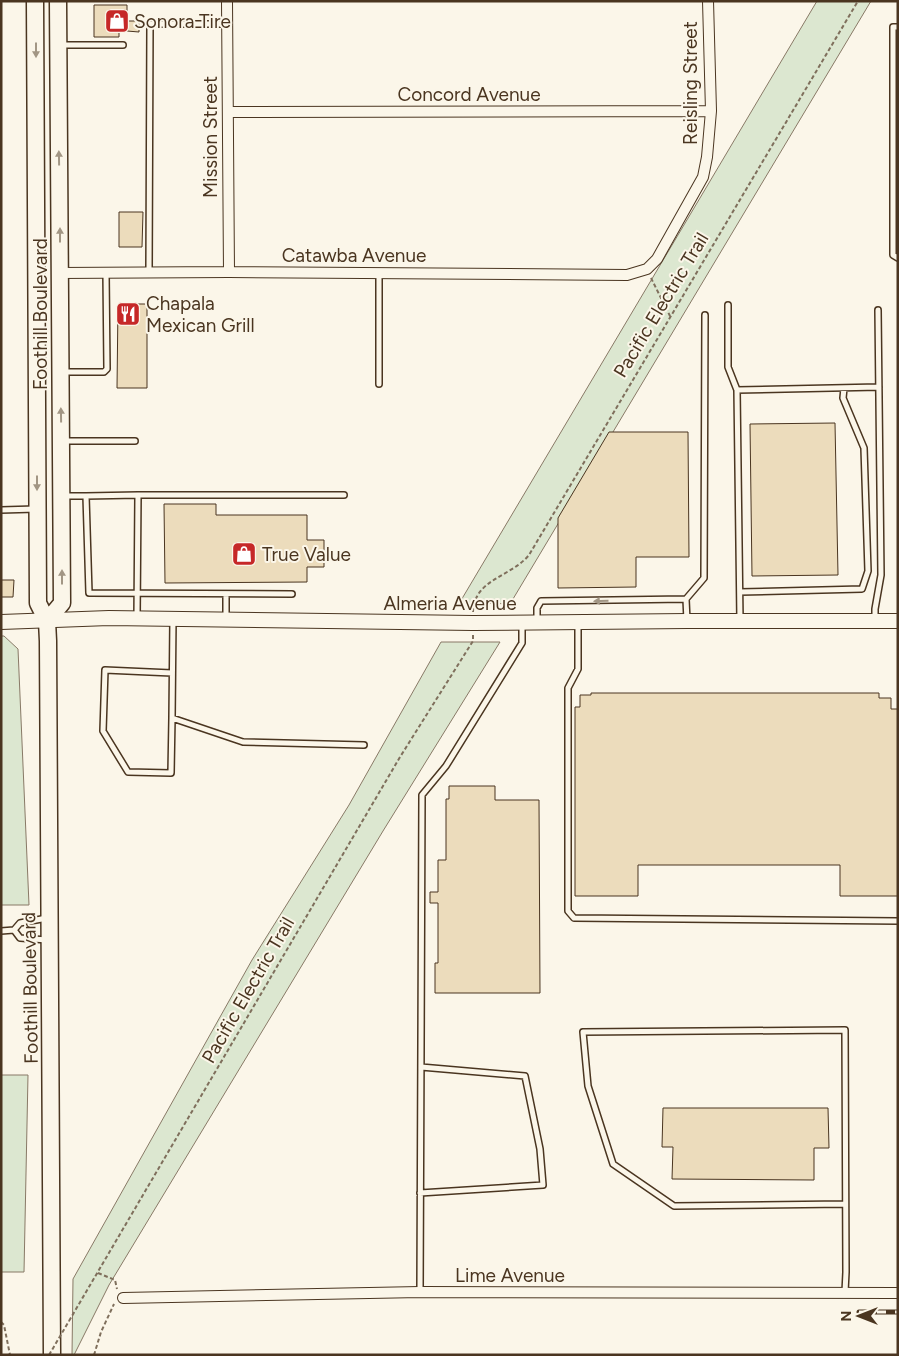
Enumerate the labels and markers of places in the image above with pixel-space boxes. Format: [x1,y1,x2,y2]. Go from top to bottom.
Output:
shop icon: Sonora Tire [104,8,130,34]
place label: Sonora Tire [134,10,231,33]
place label: Chapala Mexican Grill [146,292,255,337]
restaurant icon: Chapala Mexican Grill [115,301,141,327]
shop icon: True Value [231,541,257,567]
place label: True Value [262,543,351,566]

